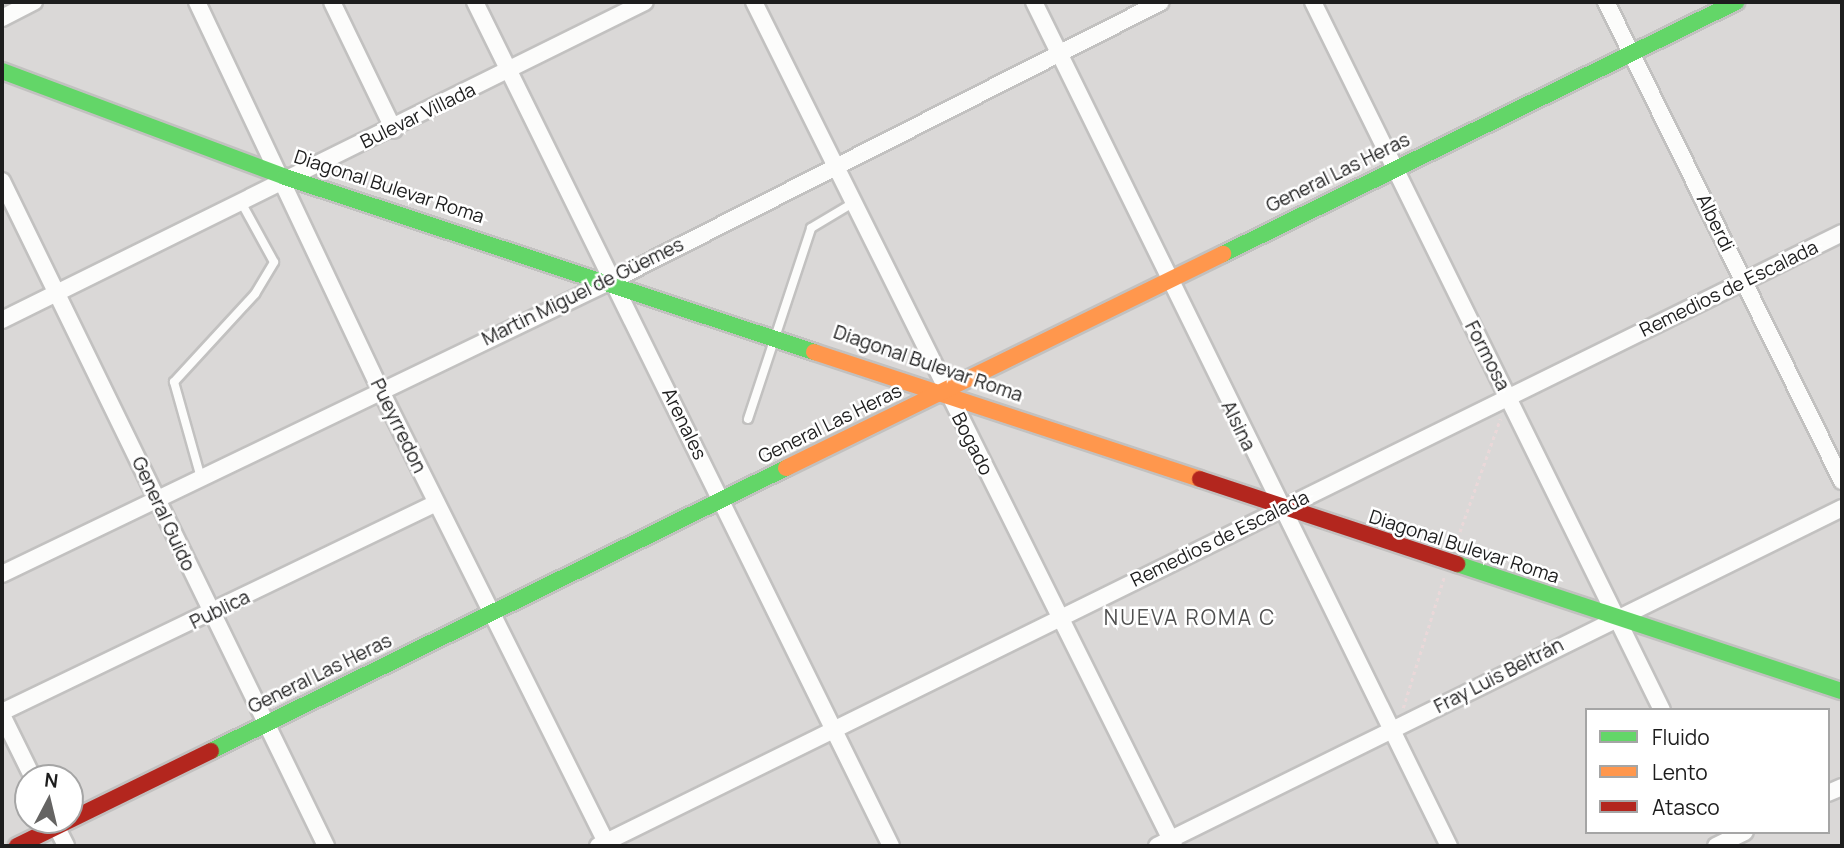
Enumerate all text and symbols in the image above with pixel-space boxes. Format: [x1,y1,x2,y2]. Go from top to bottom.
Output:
street label: Bulevar Villada [357,78,479,154]
street label: General Las Heras [1262,128,1414,218]
street label: Diagonal Bulevar Roma [291,145,487,229]
street label: Alberdi [1691,191,1739,255]
street label: Martin Miguel de Güemes [478,233,688,351]
street label: Remedios de Escalada [1636,236,1822,342]
street label: Formosa [1460,317,1514,395]
street label: Diagonal Bulevar Roma [830,321,1026,407]
street label: Pueyrredon [365,375,431,477]
street label: General Las Heras [754,379,906,469]
street label: Arenales [657,384,711,464]
street label: Alsina [1216,397,1260,455]
street label: Bogado [947,409,997,479]
street label: General Guido [127,453,199,575]
street label: Remedios de Escalada [1127,486,1313,592]
street label: Diagonal Bulevar Roma [1366,505,1562,589]
street label: Publica [186,586,254,634]
district label: NUEVA ROMA C [1105,604,1275,630]
street label: General Las Heras [244,629,396,719]
street label: Fray Luis Beltrán [1430,634,1568,718]
legend [1585,708,1830,834]
text: Fluido [1652,723,1710,751]
text: Lento [1652,758,1708,786]
north arrow [14,764,84,834]
text: N [43,766,60,794]
text: Atasco [1652,793,1720,821]

